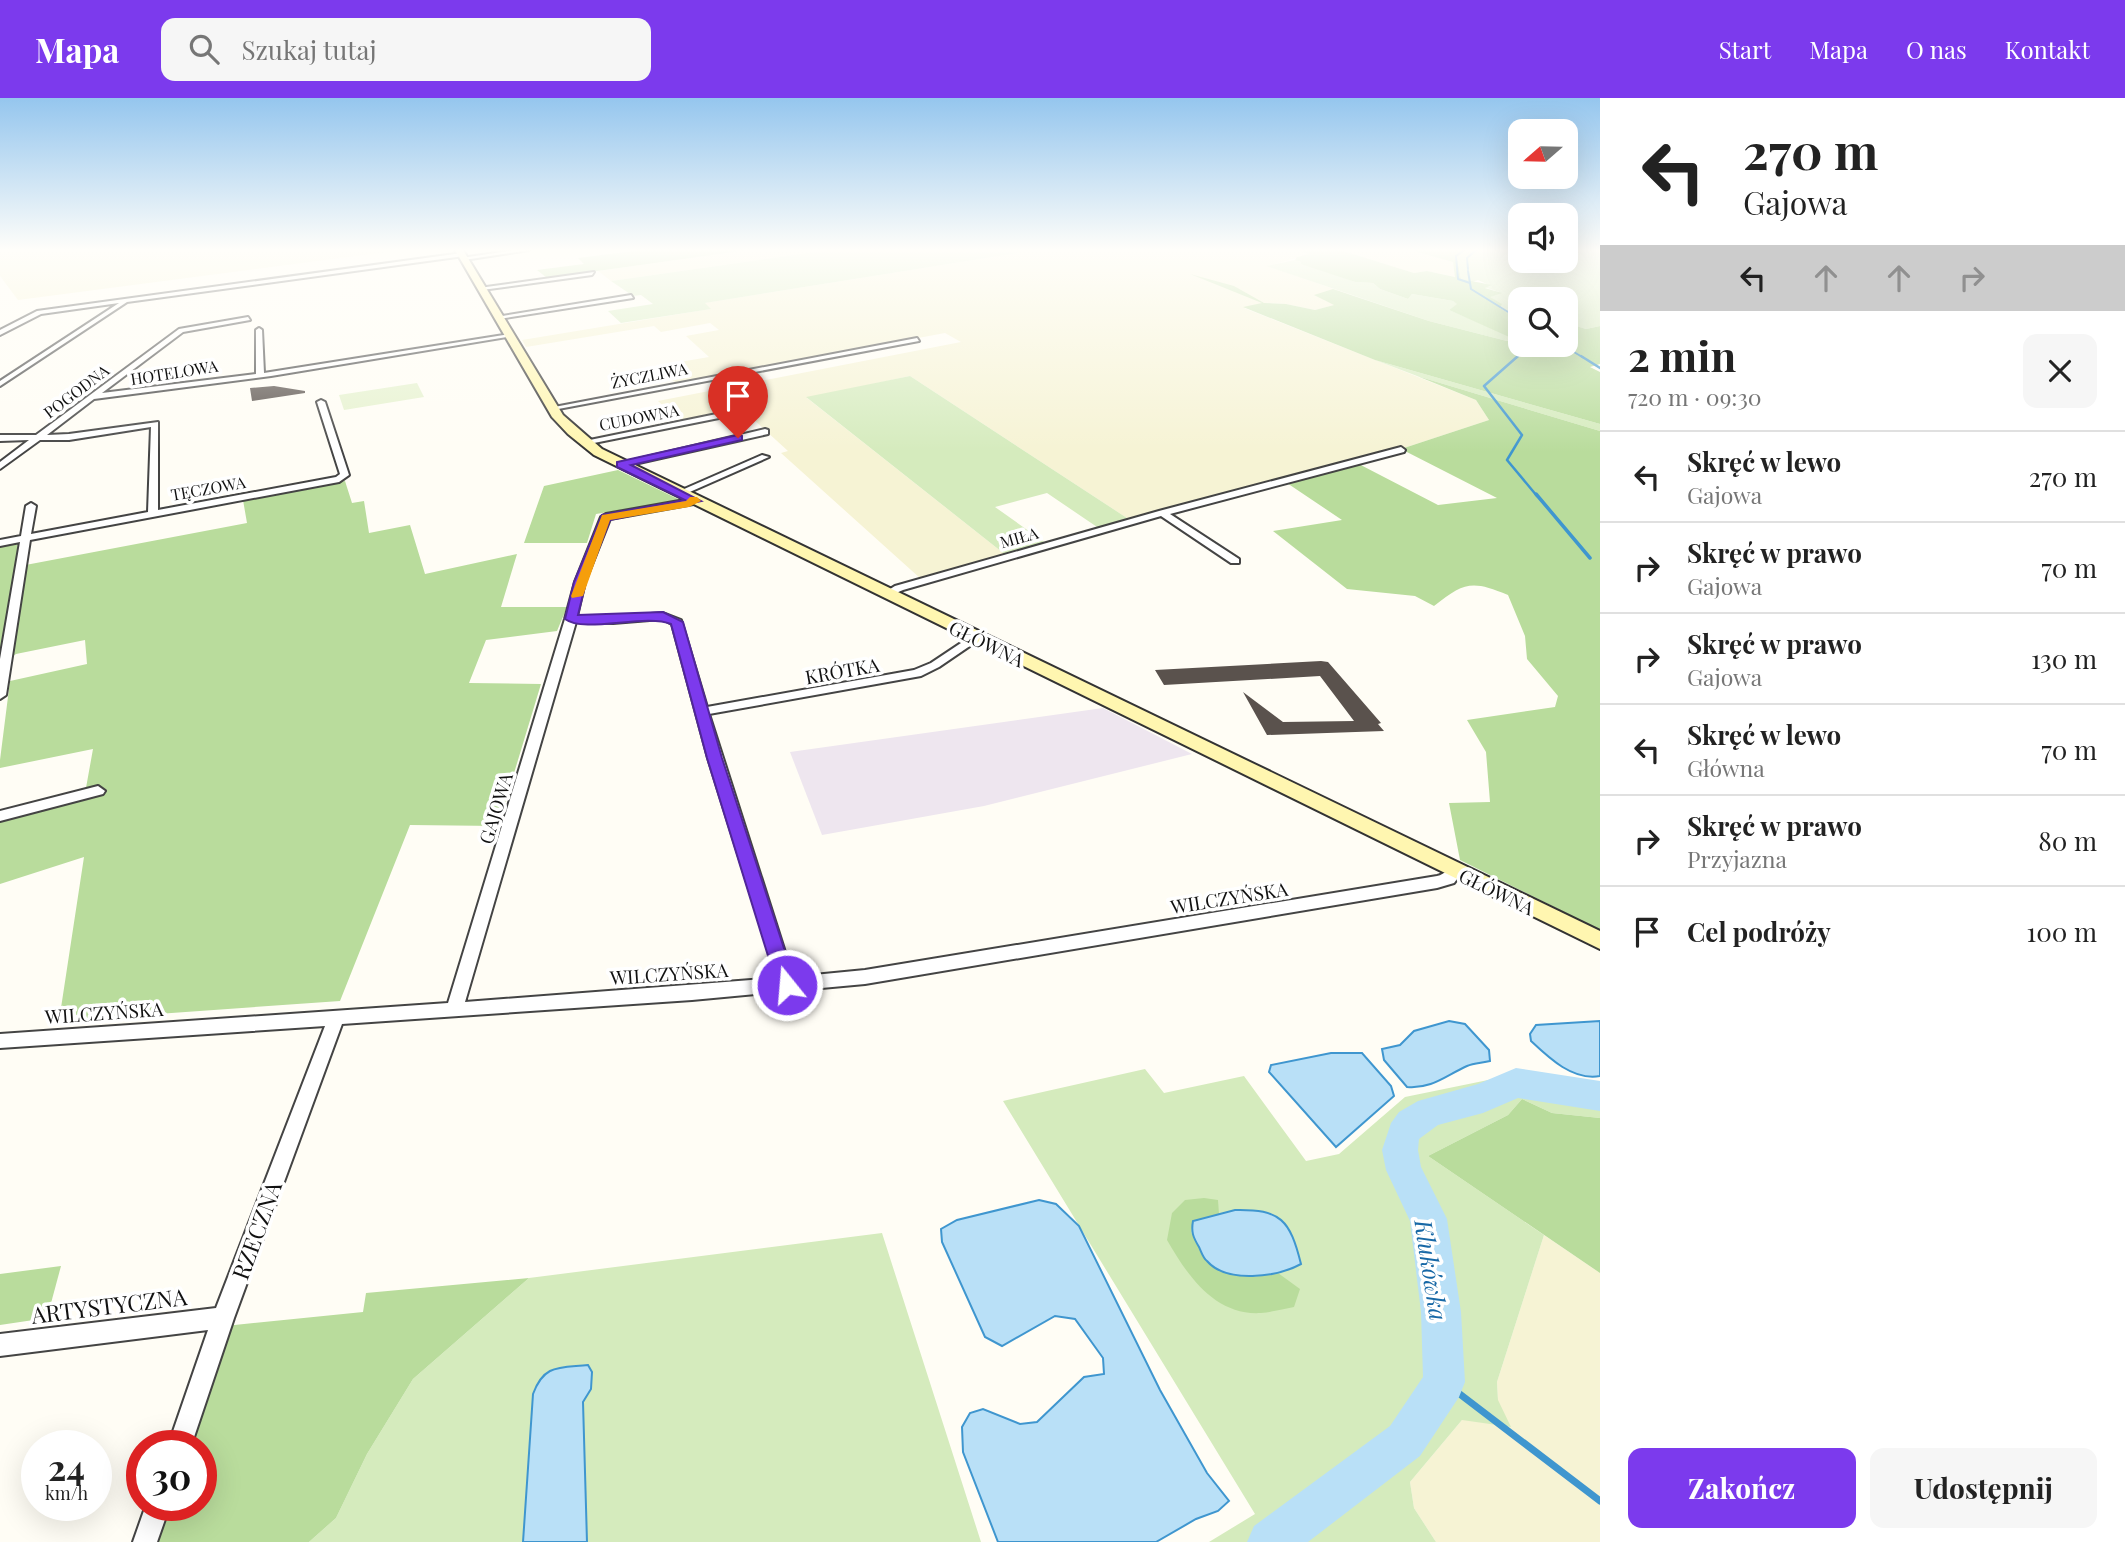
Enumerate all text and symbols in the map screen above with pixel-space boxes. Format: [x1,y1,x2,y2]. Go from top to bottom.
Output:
search box [161,18,651,81]
text: Mapa [35,27,119,71]
icon: search [185,30,223,68]
text: Szukaj tutaj [241,32,376,67]
text: Start [1719,33,1771,65]
text: Mapa [1809,33,1868,65]
text: O nas [1906,33,1967,65]
text: Kontakt [2005,33,2090,65]
text: 270 m [1743,117,1878,182]
north arrow [1508,119,1578,189]
map controls [1508,119,1578,357]
icon: left [1628,126,1719,217]
text: Gajowa [1743,180,1848,223]
button: sound [1508,203,1578,273]
icon: left [1734,259,1772,297]
icon: ahead [1807,259,1845,297]
icon: ahead [1880,259,1918,297]
icon: right [1953,259,1991,297]
button: search [1508,287,1578,357]
text: 2 min [1628,327,1736,383]
button: close [2023,334,2097,408]
street label: HOTELOWA [129,355,220,389]
street label: ŻYCZLIWA [609,357,690,393]
street label: POGODNA [39,359,114,423]
pin [708,366,768,438]
icon: arrive [719,377,757,415]
text: 720 m · 09:30 [1628,381,1762,412]
street label: CUDOWNA [597,399,682,435]
text: Skręć w lewo [1687,444,1841,479]
icon: left [1628,458,1666,496]
text: 270 m [2029,459,2097,494]
street label: TĘCZOWA [169,471,248,505]
text: Gajowa [1687,479,1762,510]
street label: MIŁA [997,521,1041,552]
text: Skręć w prawo [1687,535,1862,570]
icon: right [1628,549,1666,587]
text: 70 m [2041,550,2097,585]
text: Gajowa [1687,570,1762,601]
street label: GŁÓWNA [945,614,1030,673]
text: Skręć w prawo [1687,626,1862,661]
icon: right [1628,640,1666,678]
text: 130 m [2031,641,2097,676]
street label: KRÓTKA [803,651,882,689]
text: Gajowa [1687,661,1762,692]
text: Skręć w lewo [1687,717,1841,752]
icon: left [1628,731,1666,769]
text: 70 m [2041,732,2097,767]
text: Główna [1687,752,1765,783]
street label: GAJOWA [472,768,518,847]
text: Skręć w prawo [1687,808,1862,843]
icon: right [1628,822,1666,860]
text: 80 m [2038,823,2097,858]
text: Przyjazna [1687,843,1787,874]
street label: GŁÓWNA [1455,862,1540,921]
street label: WILCZYŃSKA [1167,875,1291,919]
icon: arrive [1628,913,1666,951]
text: Cel podróży [1687,914,1831,949]
text: 100 m [2027,914,2097,949]
position arrow [750,948,824,1022]
street label: WILCZYŃSKA [608,956,730,990]
street label: WILCZYŃSKA [43,995,165,1029]
street label: RZECZNA [224,1176,288,1284]
water label: Klukówka [1408,1216,1456,1323]
street label: ARTYSTYCZNA [28,1280,189,1330]
speed limit sign: 30 [126,1430,217,1521]
text: 24 [48,1443,85,1490]
button: Zakończ [1628,1448,1856,1528]
button: Udostępnij [1870,1448,2097,1528]
text: km/h [45,1481,88,1505]

